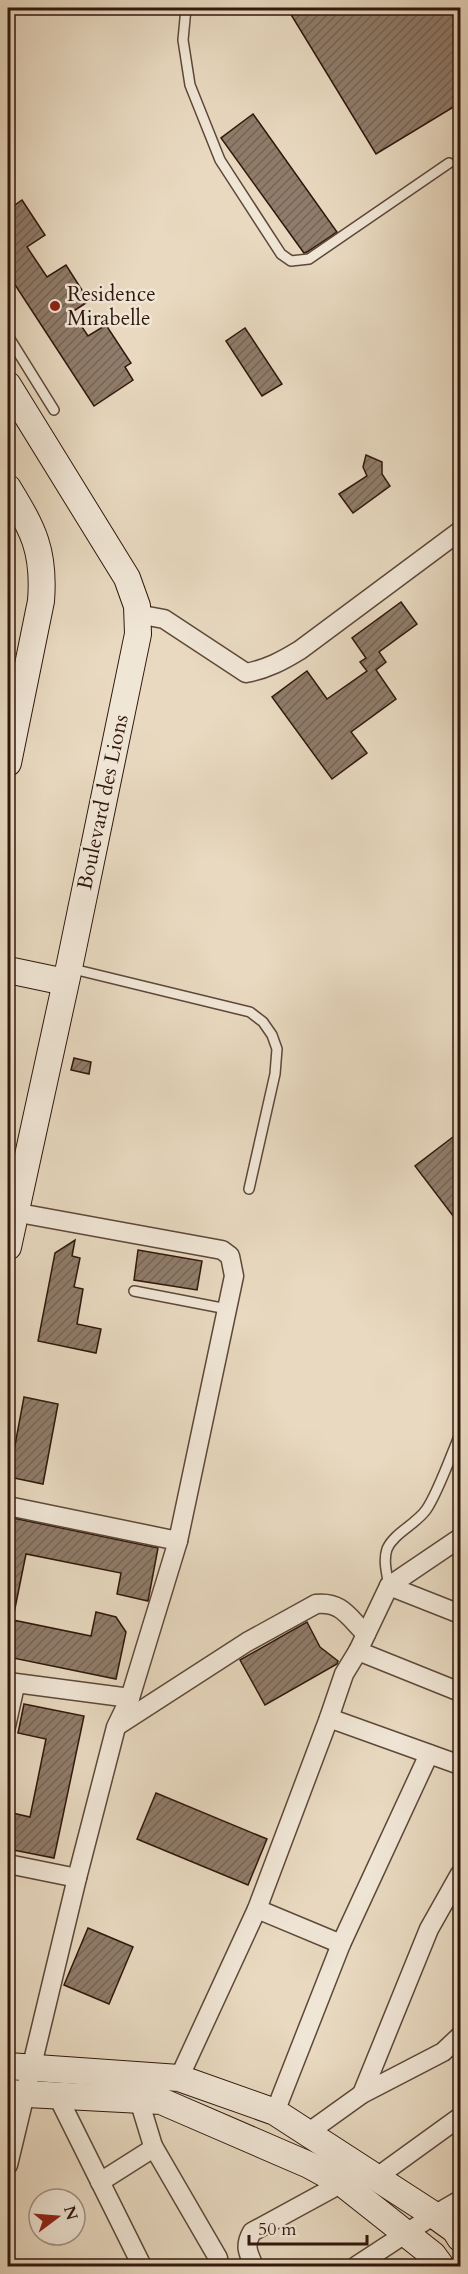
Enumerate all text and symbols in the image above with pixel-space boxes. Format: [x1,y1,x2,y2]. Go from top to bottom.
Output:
place label: Residence Mirabelle [67,280,156,333]
marker: Residence Mirabelle [48,299,62,313]
street label: Boulevard des Lions [70,712,136,892]
north arrow [27,2187,87,2247]
text: N [58,2203,83,2223]
scale bar [249,2208,368,2246]
text: 50 m [258,2217,297,2242]

